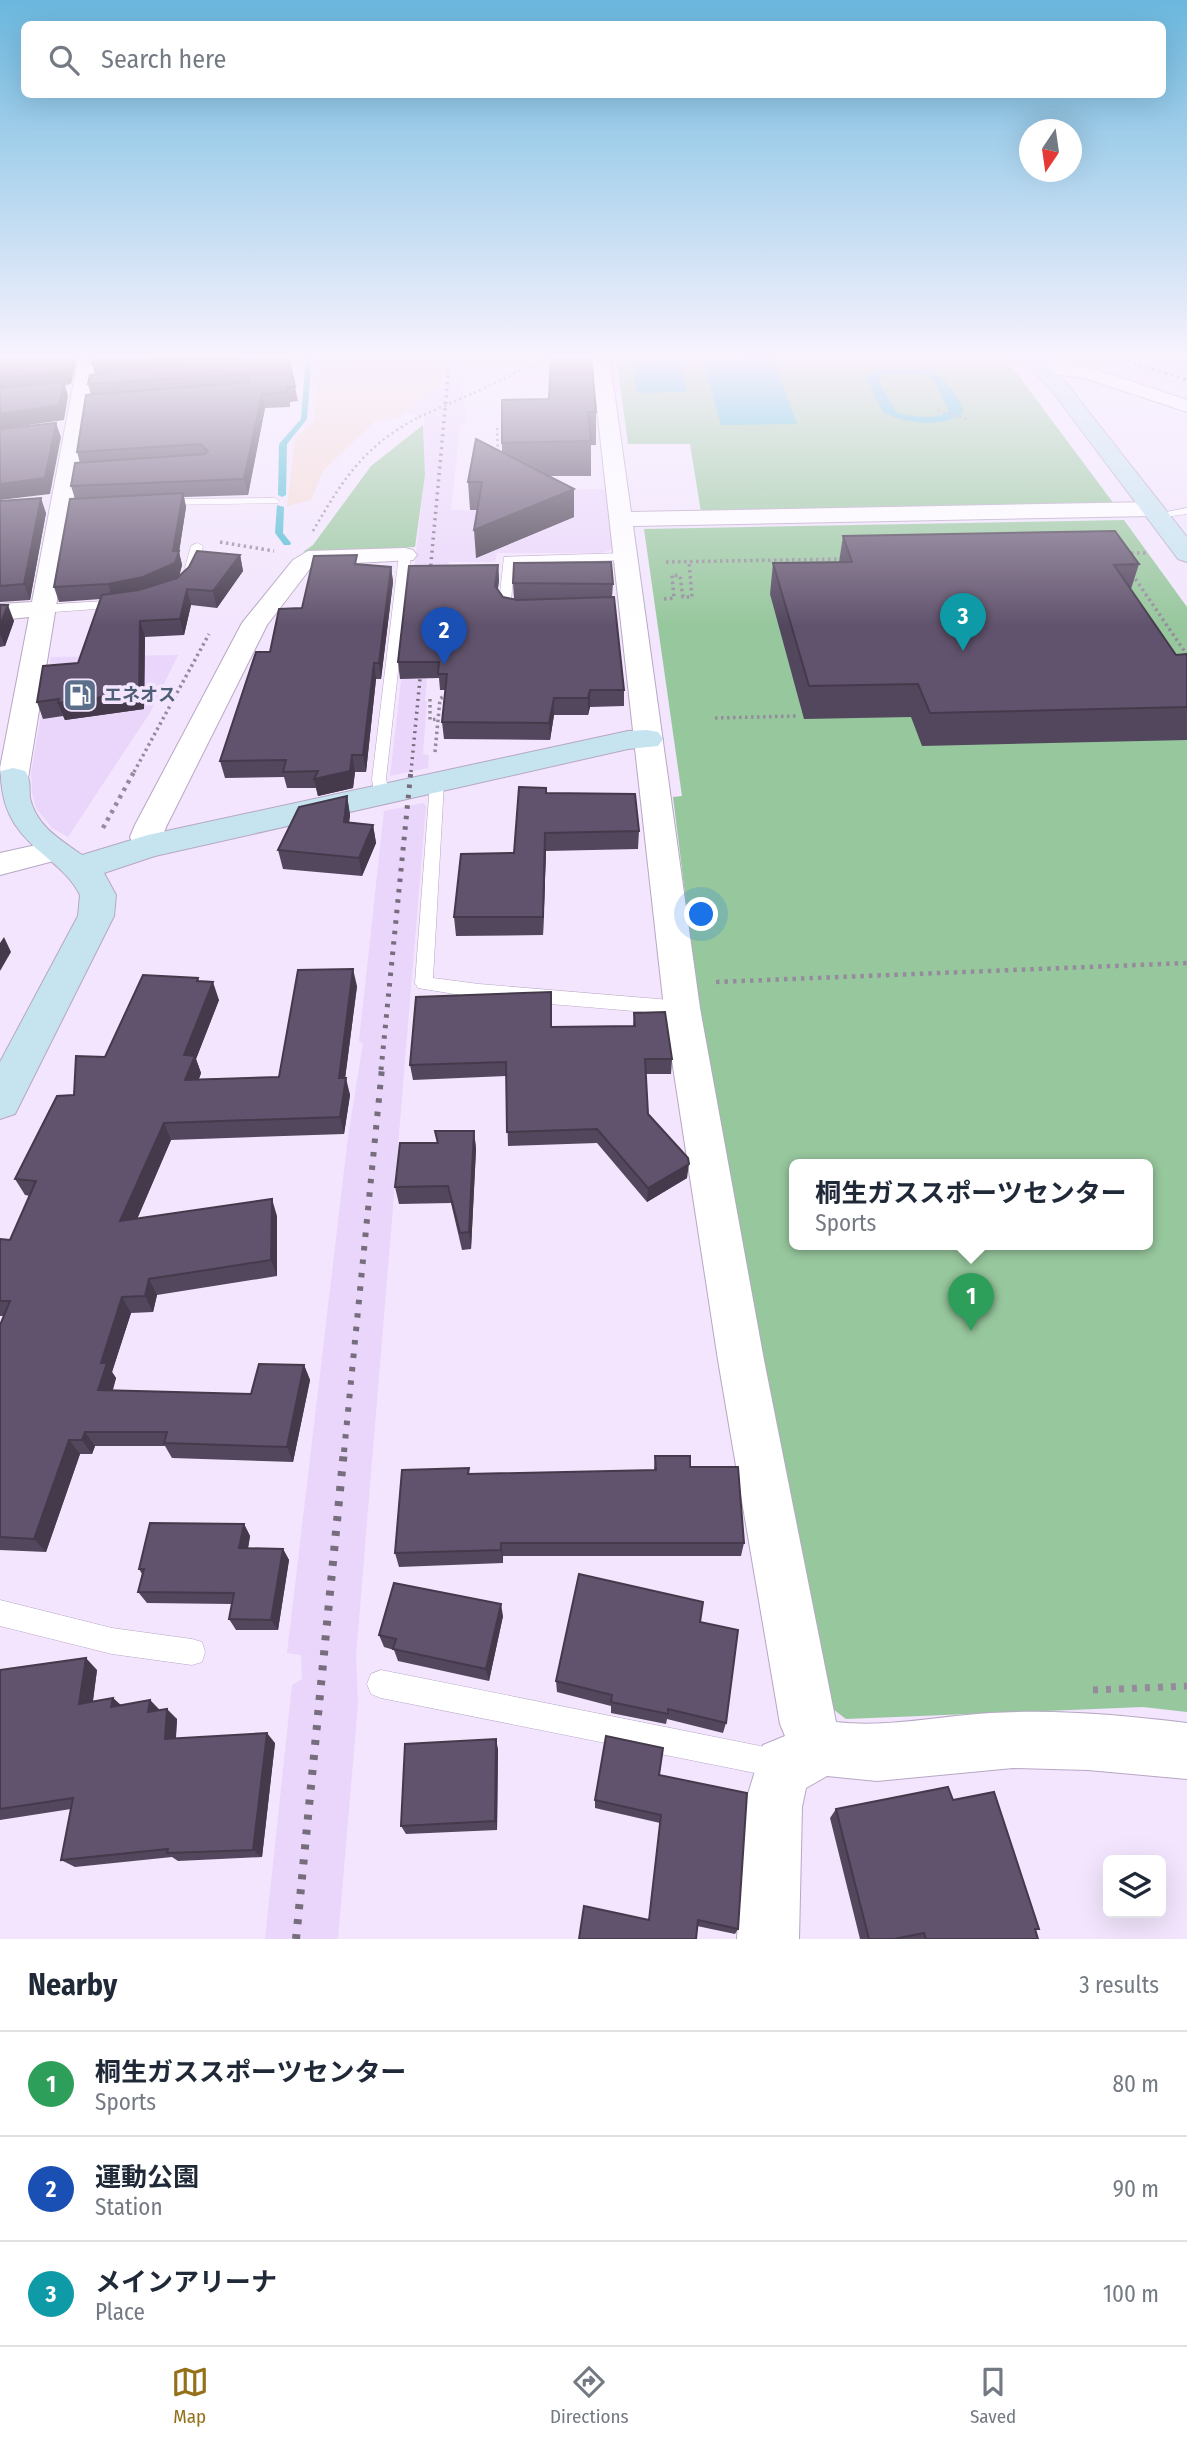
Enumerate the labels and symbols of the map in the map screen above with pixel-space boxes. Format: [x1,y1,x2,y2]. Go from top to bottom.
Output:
north arrow [1019,119,1082,182]
pin: 3 [940,593,986,651]
pin: 2 [421,607,467,665]
fuel station icon: エネオス [61,676,99,714]
place label: エネオス [104,684,176,706]
your location [684,897,718,931]
pin: 1 [948,1273,994,1331]

